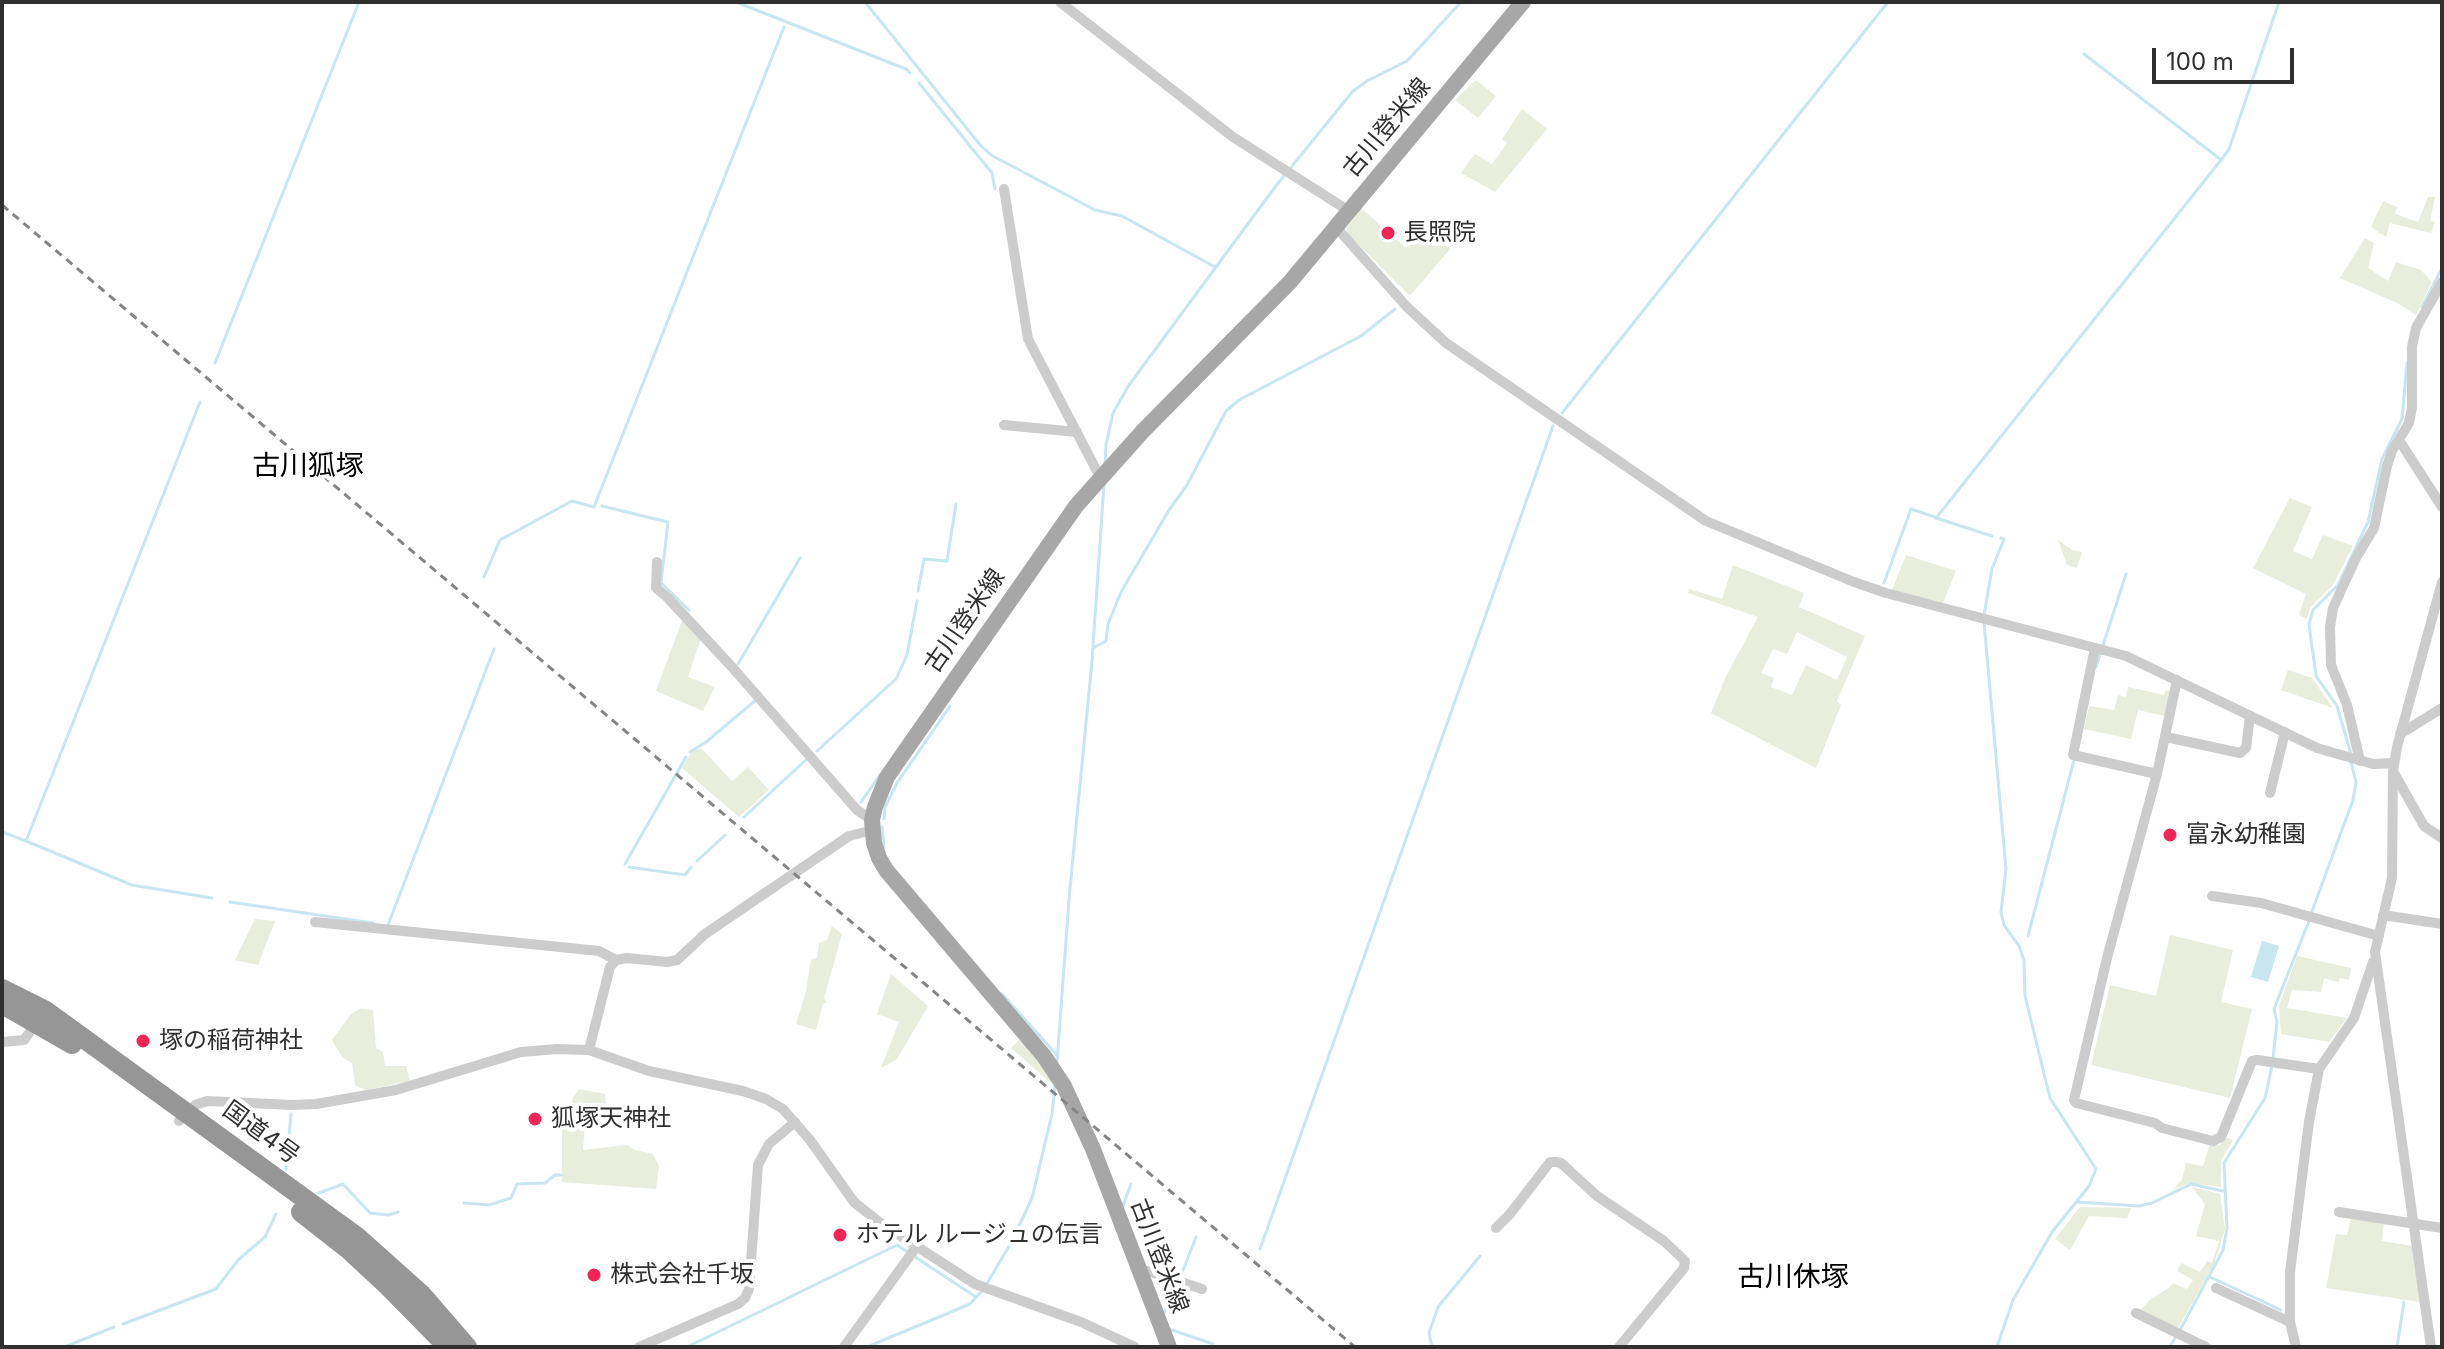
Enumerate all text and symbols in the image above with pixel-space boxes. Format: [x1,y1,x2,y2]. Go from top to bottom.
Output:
scale bar [2156,32,2298,82]
text: 100 m [2166,47,2234,76]
street label: 古川登米線 [1337,73,1437,183]
place label: 長照院 [1404,219,1476,247]
marker: 長照院 [1379,224,1397,242]
district label: 古川狐塚 [252,450,364,484]
street label: 古川登米線 [919,564,1011,678]
place label: 富永幼稚園 [2186,821,2306,849]
marker: 富永幼稚園 [2161,826,2179,844]
place label: 塚の稲荷神社 [159,1027,303,1055]
marker: 塚の稲荷神社 [134,1032,152,1050]
street label: 国道4号 [217,1096,305,1170]
place label: 狐塚天神社 [551,1105,671,1133]
marker: 狐塚天神社 [526,1110,544,1128]
street label: 古川登米線 [1124,1195,1194,1317]
place label: ホテル ルージュの伝言 [856,1221,1103,1249]
marker: ホテル ルージュの伝言 [831,1226,849,1244]
place label: 株式会社千坂 [610,1261,754,1289]
district label: 古川休塚 [1737,1261,1849,1295]
marker: 株式会社千坂 [585,1266,603,1284]

